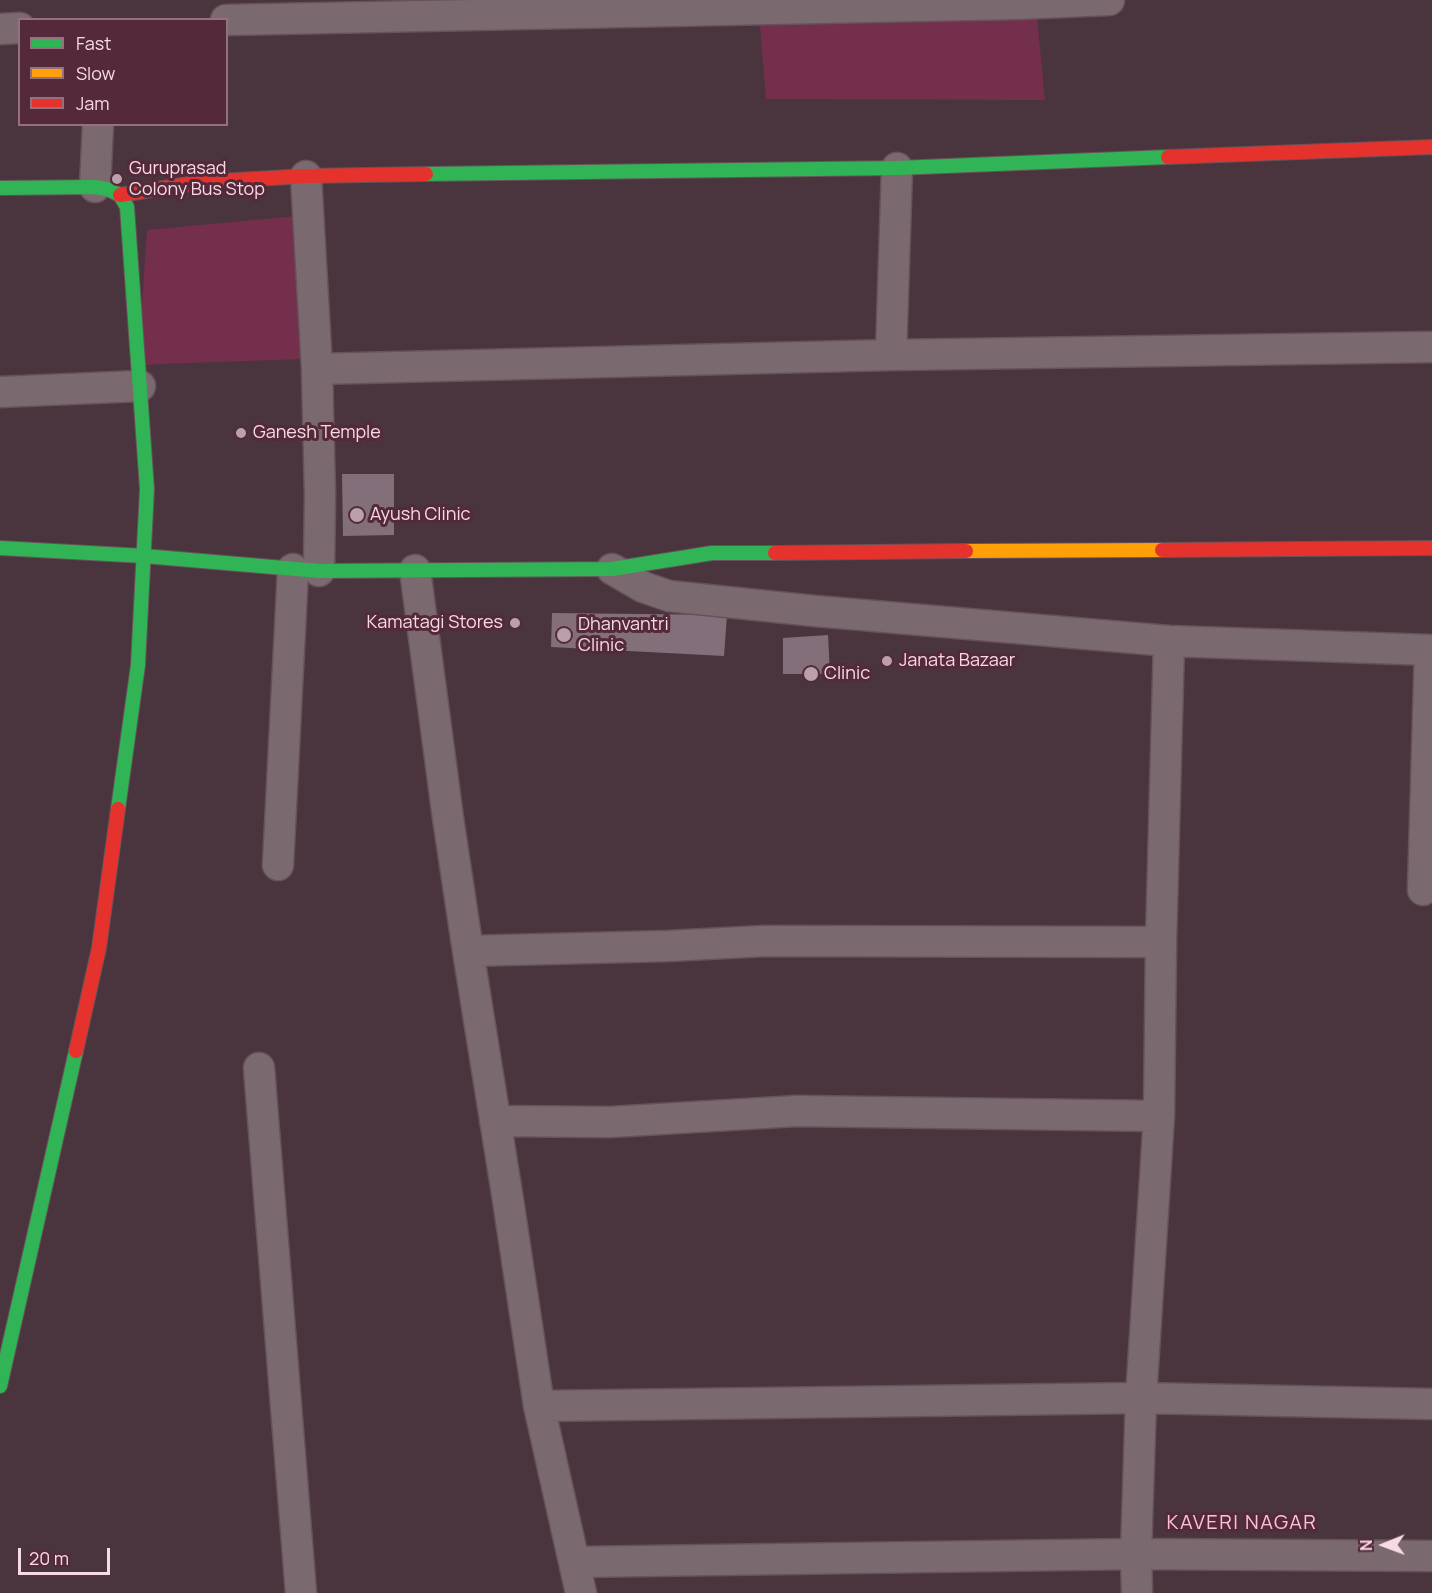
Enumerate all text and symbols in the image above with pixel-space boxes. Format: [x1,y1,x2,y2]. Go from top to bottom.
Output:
legend [18,18,228,126]
text: Fast [76,31,111,55]
text: Slow [76,61,115,85]
text: Jam [76,91,110,115]
place label: Guruprasad Colony Bus Stop [129,158,265,201]
marker: Guruprasad Colony Bus Stop [110,172,124,186]
place label: Ganesh Temple [253,422,381,444]
marker: Ganesh Temple [234,426,248,440]
place label: Ayush Clinic [370,504,471,526]
marker: Ayush Clinic [348,506,366,524]
place label: Kamatagi Stores [367,612,503,634]
place label: Dhanvantri Clinic [578,614,669,656]
marker: Kamatagi Stores [508,616,522,630]
marker: Dhanvantri Clinic [555,626,573,644]
place label: Janata Bazaar [899,650,1015,672]
marker: Janata Bazaar [880,654,894,668]
place label: Clinic [824,663,870,685]
marker: Clinic [802,665,820,683]
district label: KAVERI NAGAR [1167,1511,1317,1535]
north arrow [1354,1515,1414,1575]
scale bar [21,1536,112,1574]
text: N [1355,1539,1377,1551]
text: 20 m [29,1546,69,1570]

